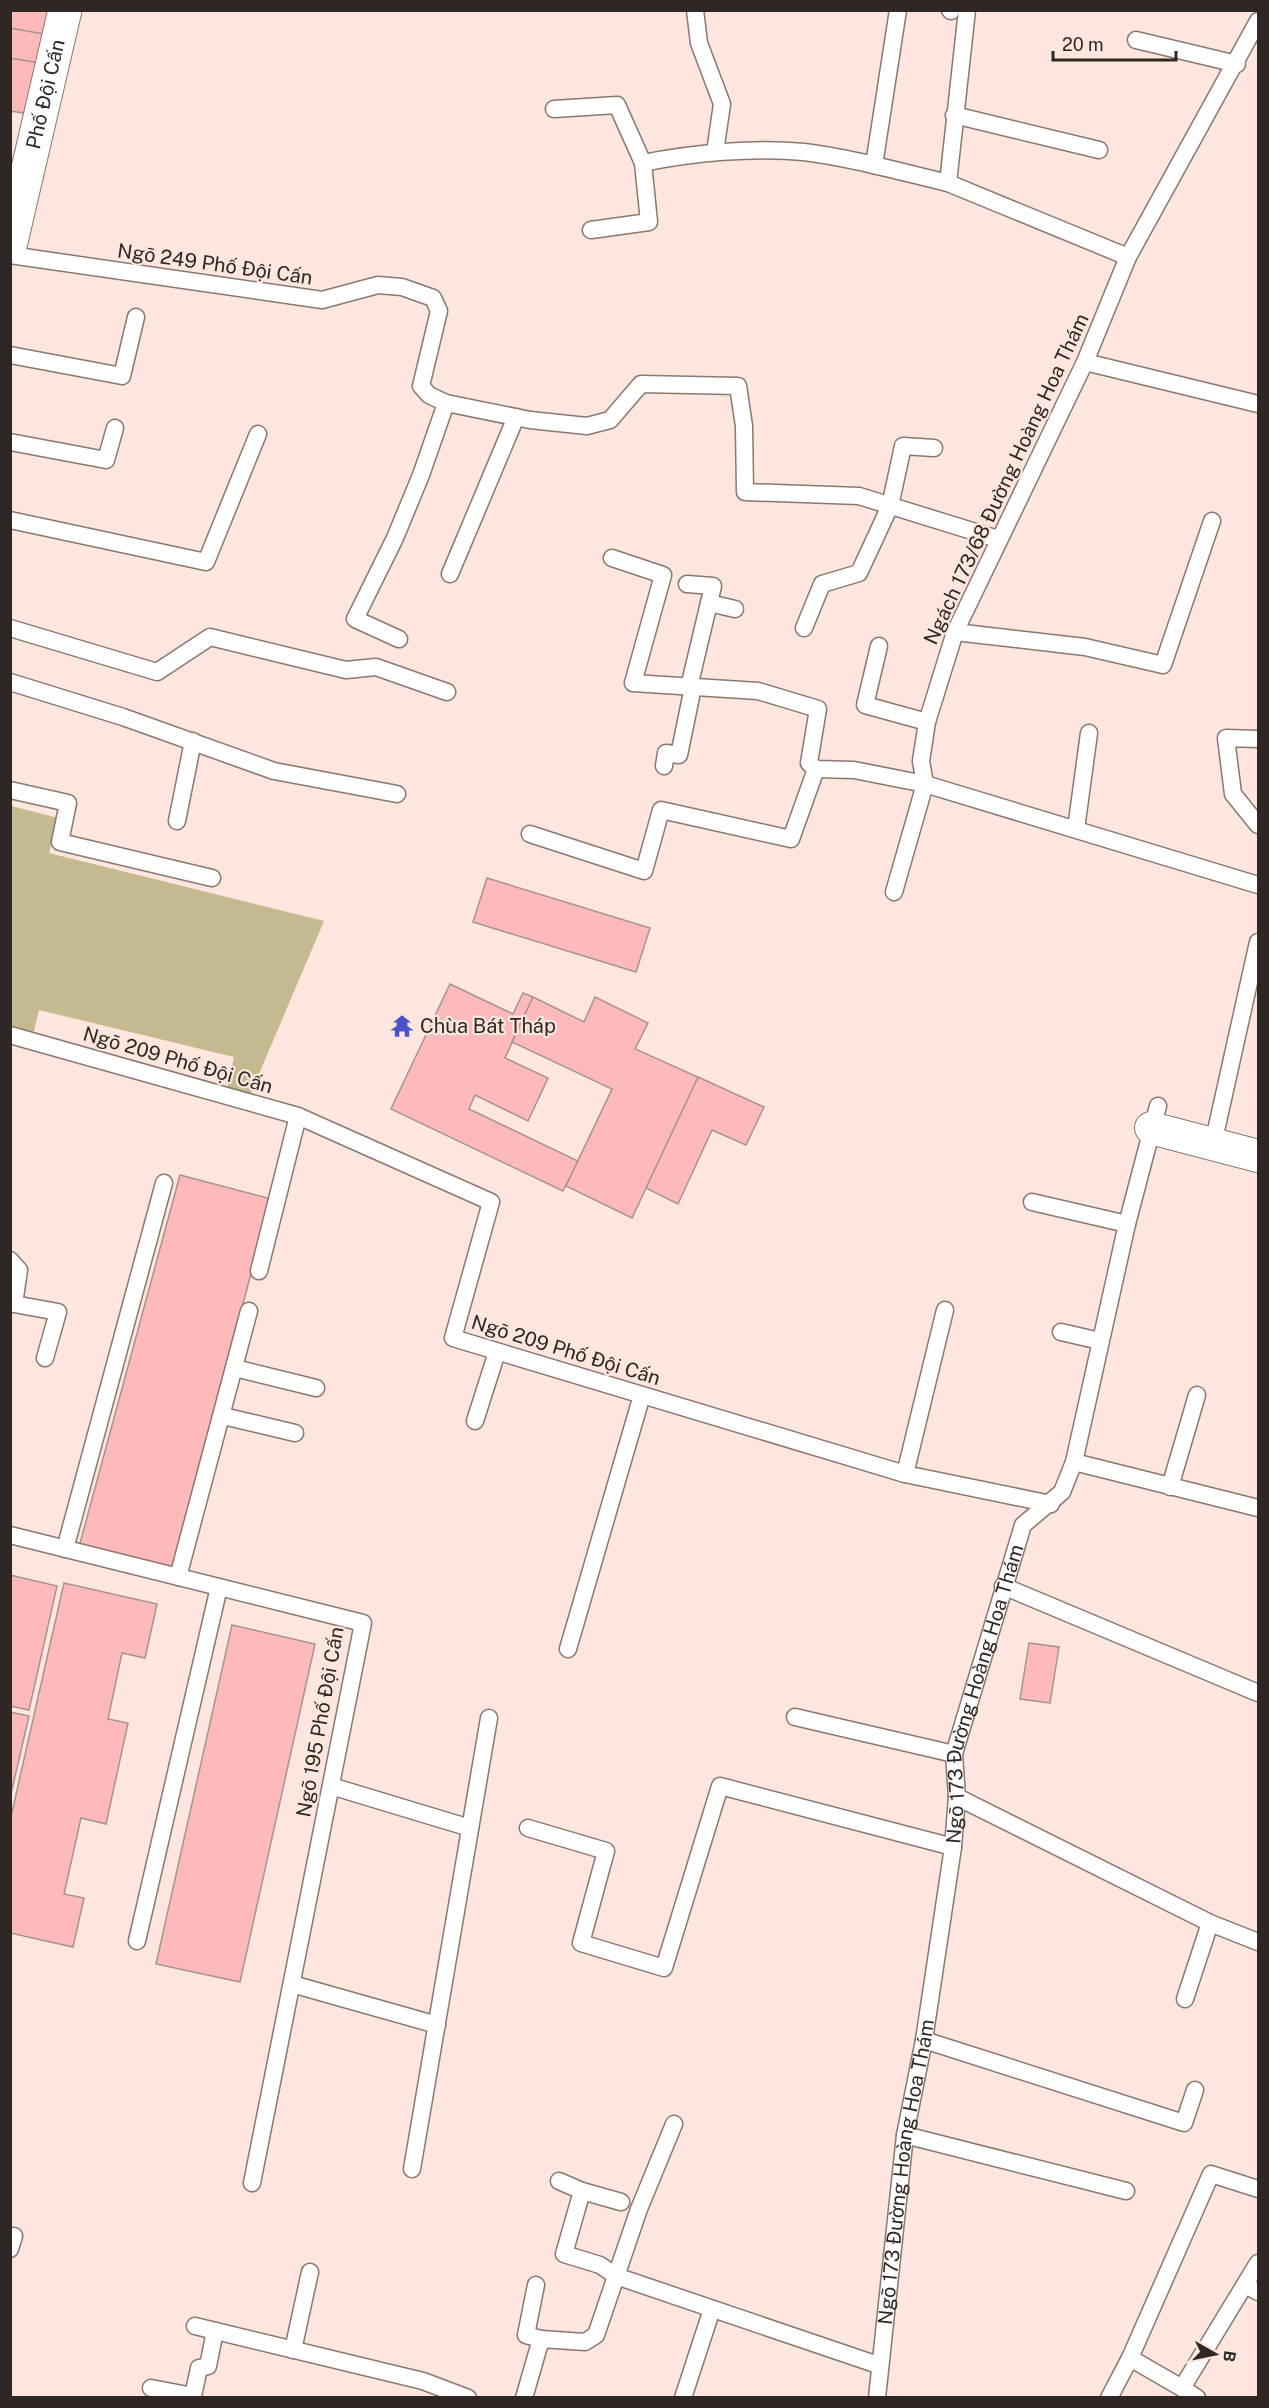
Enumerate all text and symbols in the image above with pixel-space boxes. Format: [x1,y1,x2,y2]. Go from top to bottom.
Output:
scale bar [1053,24,1176,62]
text: 20 m [1062,34,1104,55]
street label: Phố Đội Cấn [21,37,70,151]
street label: Ngõ 249 Phố Đội Cấn [116,238,314,290]
street label: Ngách 173/68 Đường Hoàng Hoa Thám [918,310,1094,648]
temple icon: Chùa Bát Tháp [389,1013,415,1039]
place label: Chùa Bát Tháp [420,1014,556,1038]
street label: Ngõ 209 Phố Đội Cấn [80,1021,276,1099]
street label: Ngõ 209 Phố Đội Cấn [469,1310,663,1390]
street label: Ngõ 173 Đường Hoàng Hoa Thám [941,1541,1029,1845]
street label: Ngõ 195 Phố Đội Cấn [291,1625,349,1819]
street label: Ngõ 173 Đường Hoàng Hoa Thám [873,2018,939,2326]
north arrow [1185,2324,1245,2384]
text: B [1219,2349,1240,2363]

